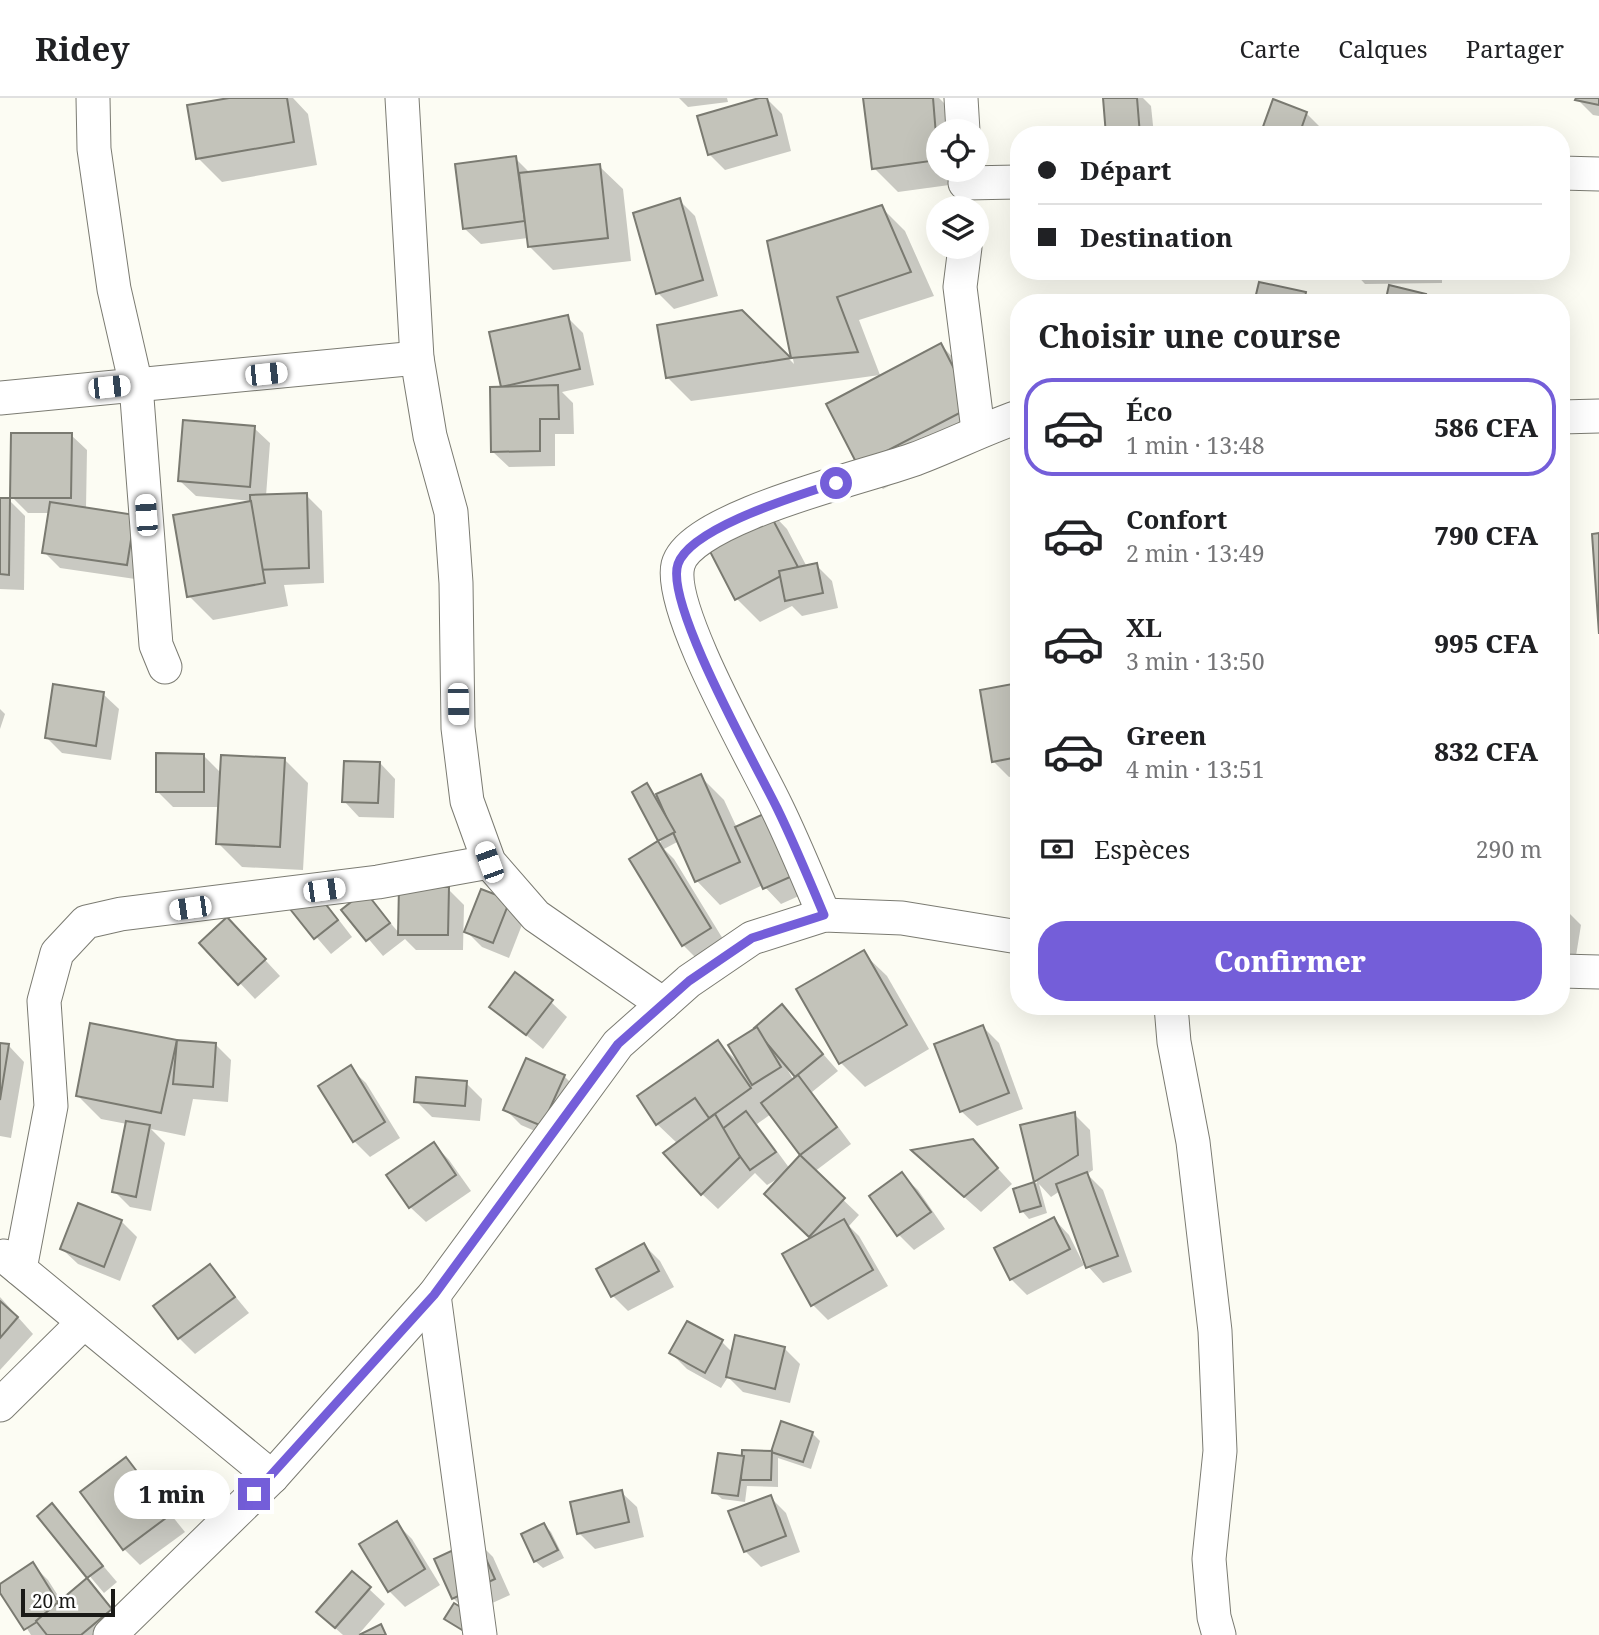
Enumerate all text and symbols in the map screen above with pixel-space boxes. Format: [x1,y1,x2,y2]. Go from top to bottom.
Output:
text: Ridey [35,26,130,71]
text: Carte [1240,32,1300,65]
text: Calques [1338,32,1428,65]
text: Partager [1466,32,1564,65]
map controls [926,119,989,259]
button: locate [926,119,989,182]
text: Départ [1080,152,1171,188]
button: layers [926,196,989,259]
text: Destination [1080,219,1233,255]
text: Choisir une course [1038,314,1341,357]
car [245,361,288,387]
car [88,374,131,400]
text: Éco [1126,393,1173,429]
icon: car [1042,396,1105,459]
text: 586 CFA [1434,409,1538,445]
text: 1 min · 13:48 [1126,429,1264,461]
route start [820,467,852,499]
car [135,493,158,537]
text: Confort [1126,501,1227,537]
icon: car [1042,504,1105,567]
text: 790 CFA [1434,517,1538,553]
text: 2 min · 13:49 [1126,537,1264,569]
text: XL [1126,609,1162,645]
icon: car [1042,612,1105,675]
text: 995 CFA [1434,625,1538,661]
text: 3 min · 13:50 [1126,645,1264,677]
car [448,683,469,725]
text: Green [1126,717,1207,753]
icon: car [1042,720,1105,783]
text: 832 CFA [1434,733,1538,769]
text: 4 min · 13:51 [1126,753,1264,785]
icon: cash [1038,830,1076,868]
text: Espèces [1094,831,1190,867]
text: 290 m [1476,833,1542,865]
car [472,839,507,885]
car [302,877,347,903]
car [168,895,213,921]
button: Confirmer [1038,921,1542,1001]
callout: 1 min [114,1470,230,1518]
text: 1 min [139,1478,205,1510]
route end [238,1478,270,1510]
scale bar [21,1586,116,1618]
text: 20 m [32,1588,76,1614]

